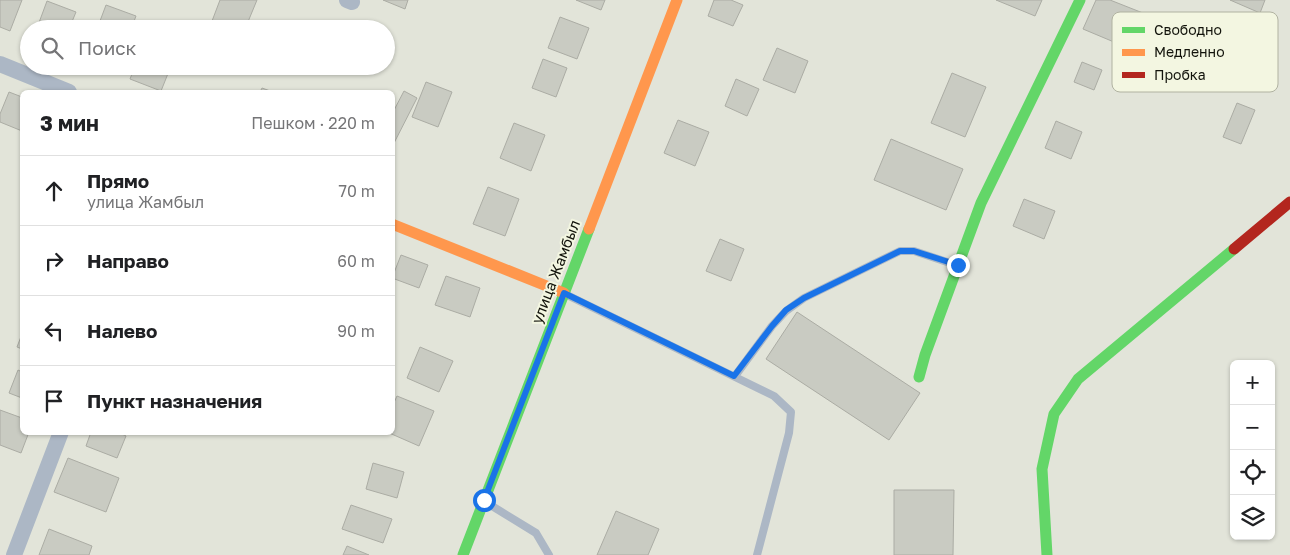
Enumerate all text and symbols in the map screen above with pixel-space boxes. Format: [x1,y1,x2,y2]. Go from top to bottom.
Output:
legend [1112,12,1278,92]
search box [20,20,395,75]
text: Свободно [1154,21,1222,38]
icon: search [38,34,66,62]
text: Поиск [78,36,137,59]
text: Медленно [1154,43,1225,60]
text: Пробка [1154,66,1206,83]
text: 3 мин [40,110,99,136]
text: Пешком · 220 m [251,113,375,133]
text: Прямо [87,169,149,192]
icon: ahead [40,177,68,205]
text: 70 m [338,181,375,201]
text: улица Жамбыл [87,192,204,212]
street label: улица Жамбыл [527,217,583,326]
icon: right [40,247,68,275]
text: Направо [87,249,169,272]
text: 60 m [337,251,375,271]
route end [947,254,970,277]
icon: left [40,317,68,345]
text: Налево [87,319,157,342]
text: 90 m [337,321,375,341]
map controls [1230,360,1275,540]
button: + [1230,360,1275,405]
icon: arrive [40,387,68,415]
text: Пункт назначения [87,389,262,412]
button: − [1230,405,1275,450]
button: locate [1230,450,1275,495]
route start [473,489,496,512]
button: layers [1230,495,1275,540]

